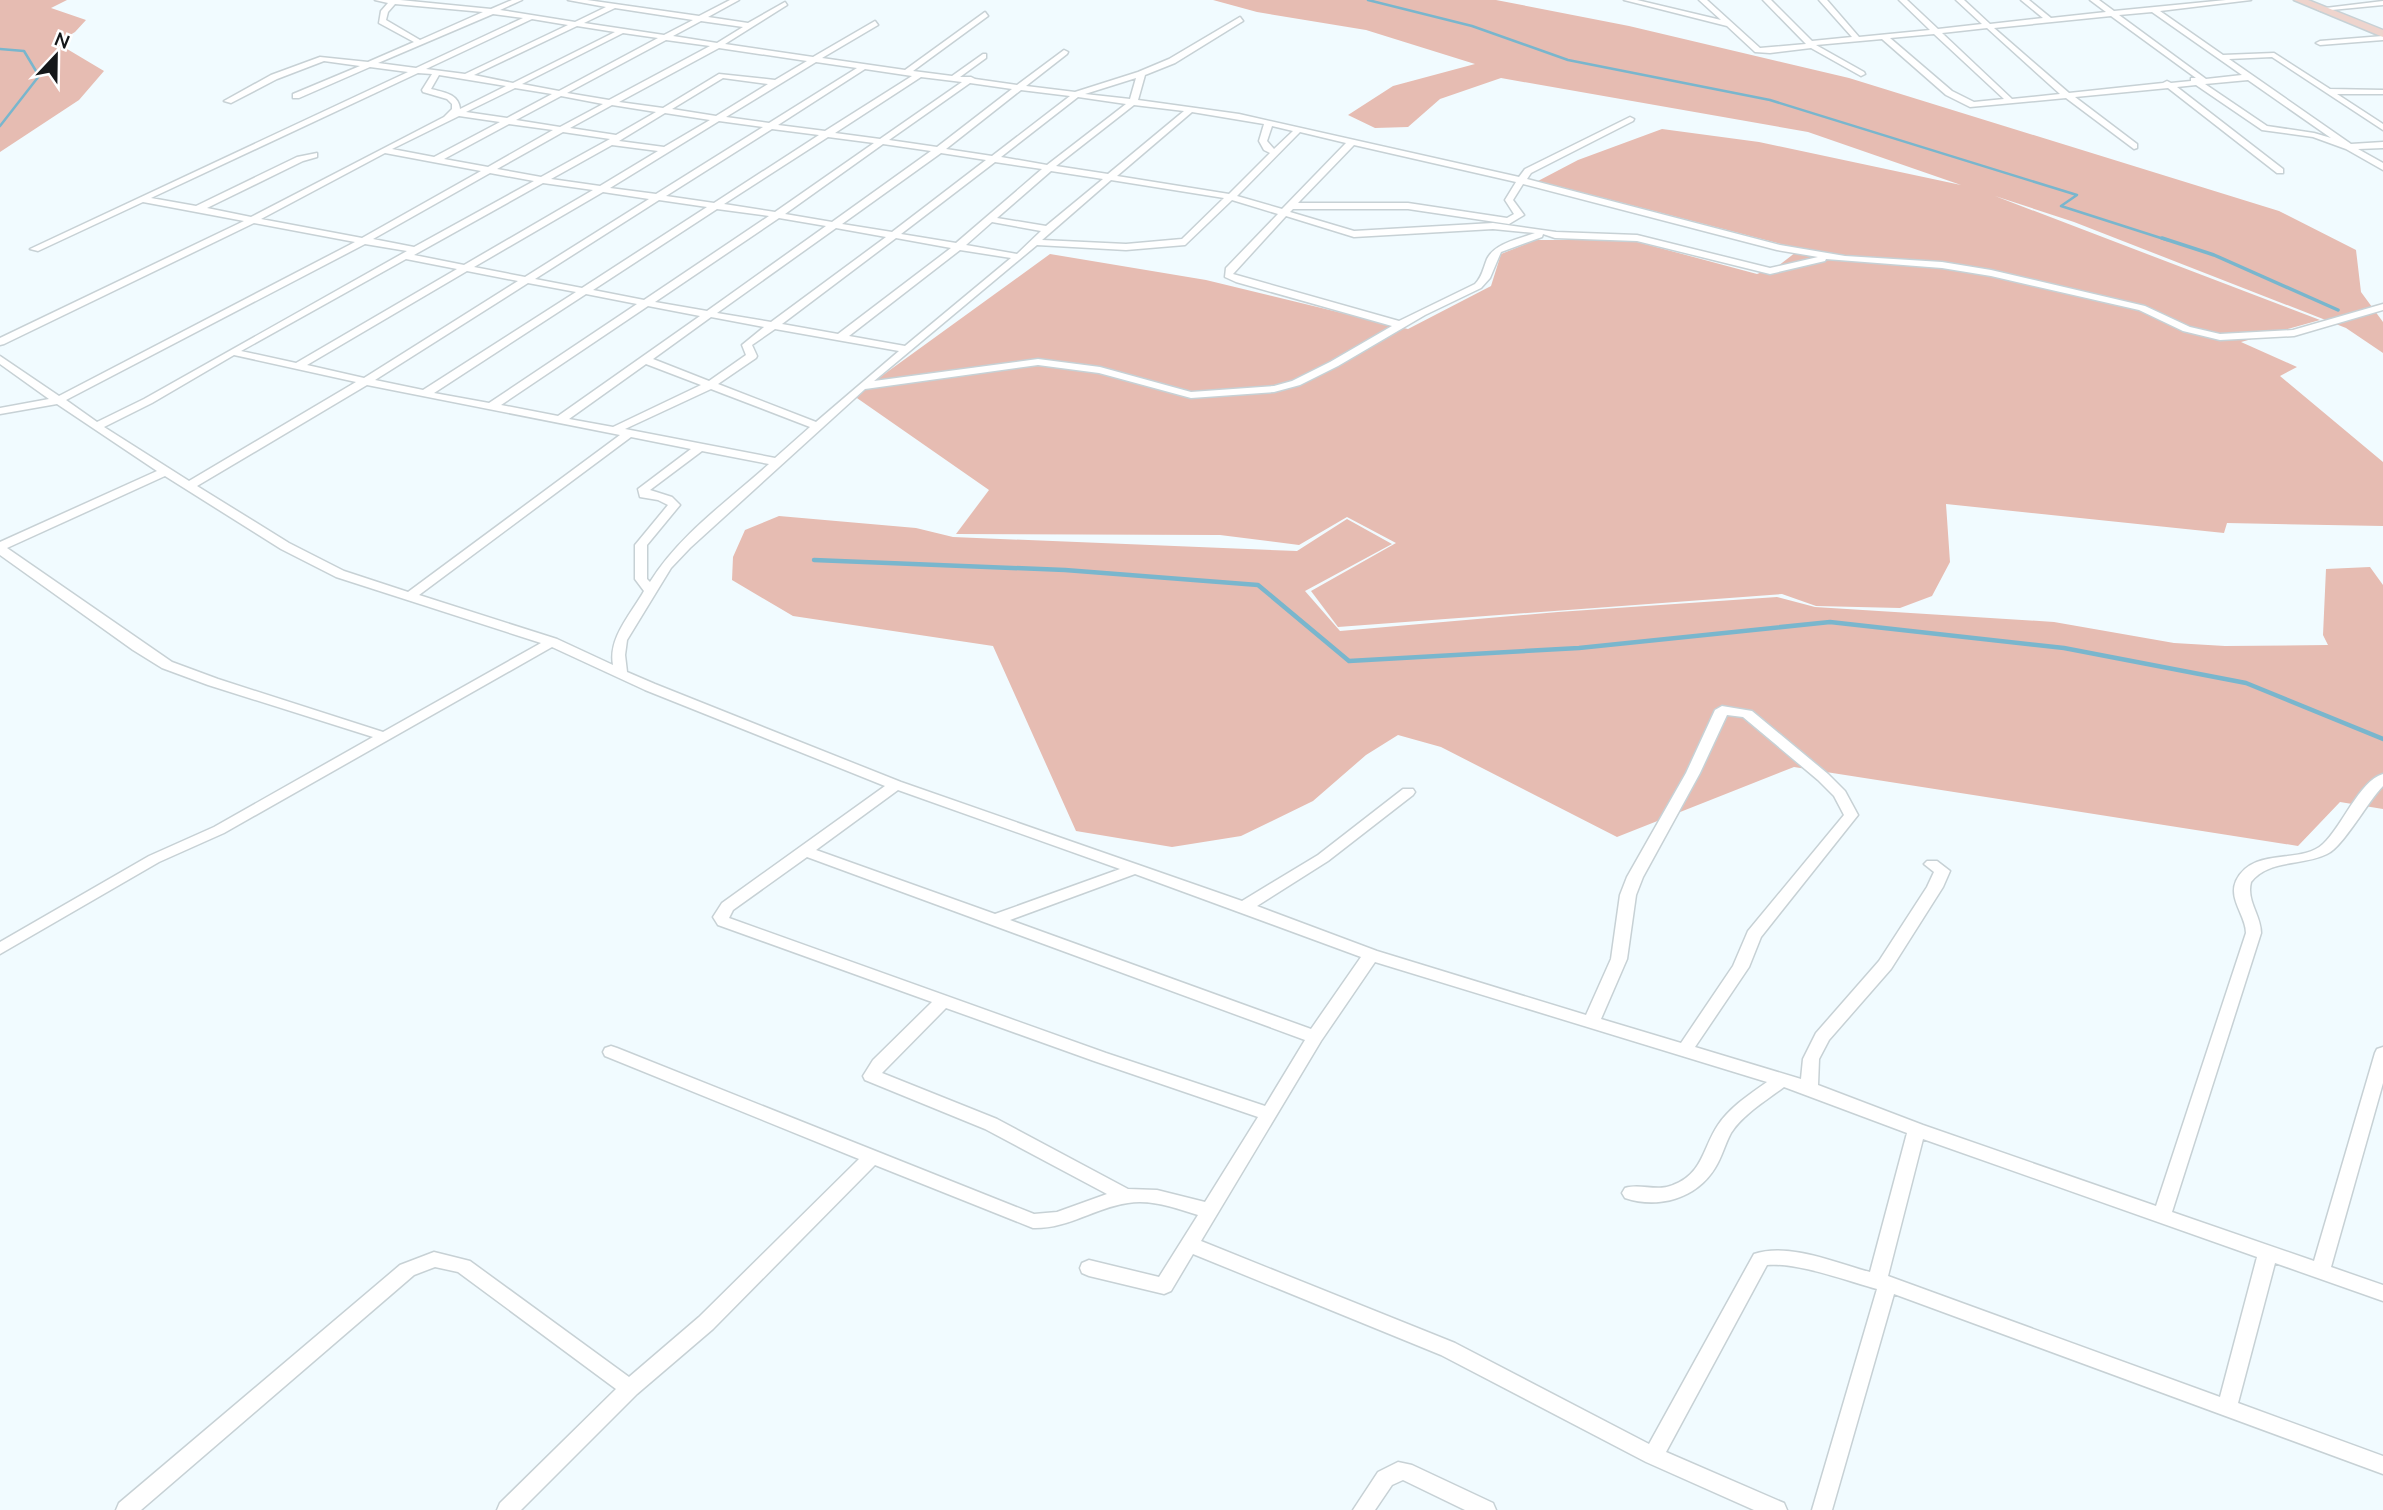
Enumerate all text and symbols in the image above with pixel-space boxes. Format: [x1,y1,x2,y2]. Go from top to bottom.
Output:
north arrow [21,21,91,91]
text: N [51,26,74,54]

